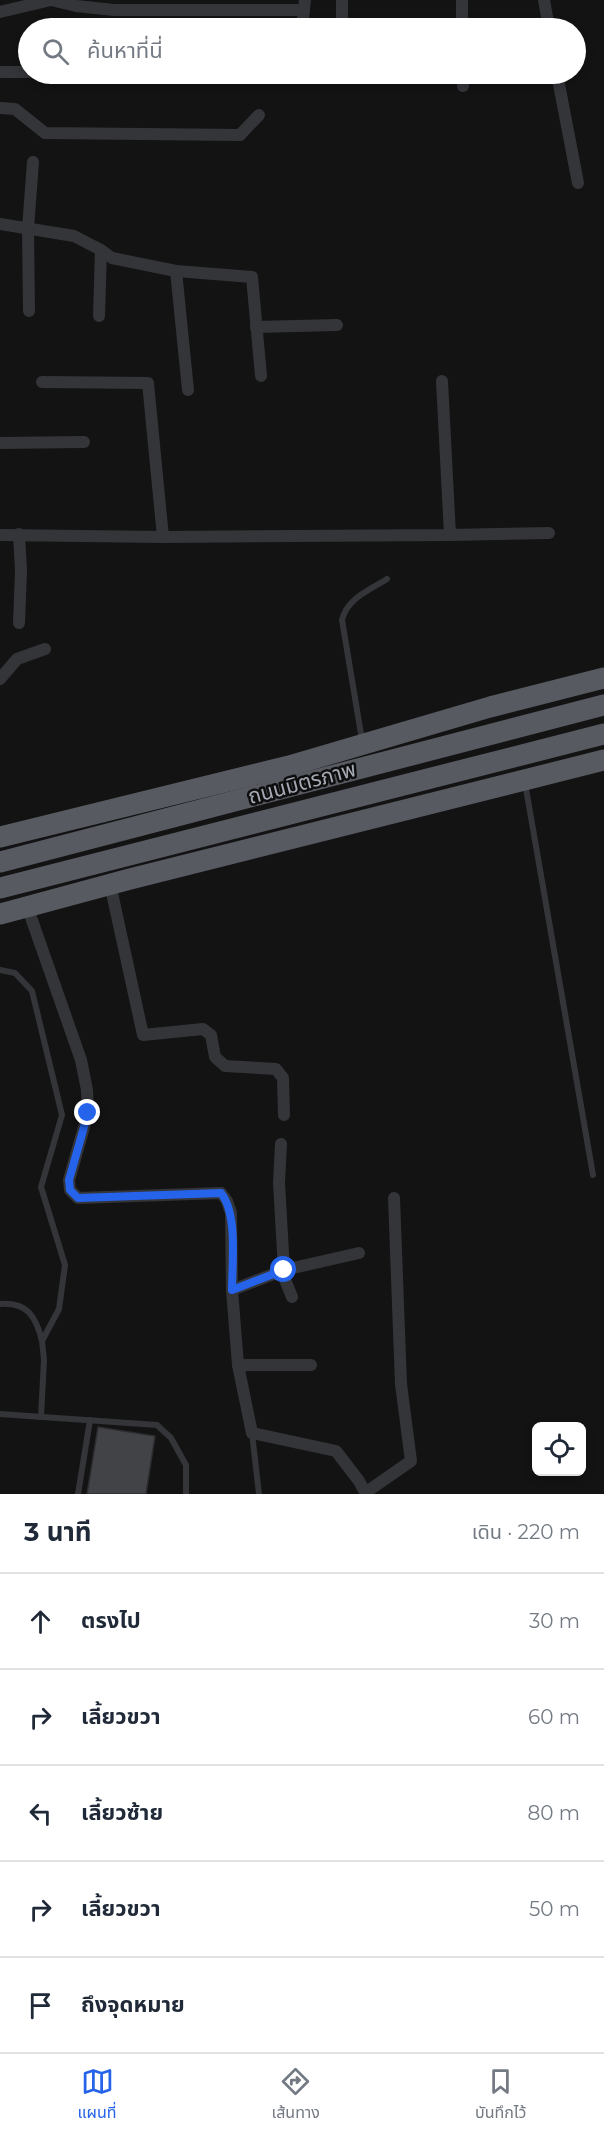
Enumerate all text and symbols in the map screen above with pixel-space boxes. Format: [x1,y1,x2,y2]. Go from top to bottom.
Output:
search box [18,18,586,84]
icon: search [39,35,72,68]
text: ค้นหาที่นี่ [87,37,163,64]
street label: ถนนมิตรภาพ [245,756,359,809]
route end [74,1099,100,1125]
route start [270,1256,296,1282]
map controls [532,1422,586,1476]
button: locate [532,1422,586,1476]
text: 3 นาที [24,1516,92,1548]
text: เดิน · 220 m [472,1520,580,1544]
icon: ahead [24,1605,57,1638]
text: ตรงไป [81,1607,141,1634]
text: 30 m [529,1609,580,1633]
icon: right [24,1701,57,1734]
text: เลี้ยวขวา [81,1703,161,1730]
text: 60 m [528,1705,580,1729]
icon: left [24,1797,57,1830]
text: เลี้ยวซ้าย [81,1799,163,1826]
text: 80 m [528,1801,580,1825]
icon: right [24,1893,57,1926]
text: เลี้ยวขวา [81,1895,161,1922]
text: 50 m [529,1897,580,1921]
icon: arrive [24,1989,57,2022]
text: ถึงจุดหมาย [81,1991,185,2018]
tab: แผนที่ [78,2065,117,2125]
tab: เส้นทาง [272,2065,320,2125]
tab: บันทึกไว้ [475,2065,526,2125]

